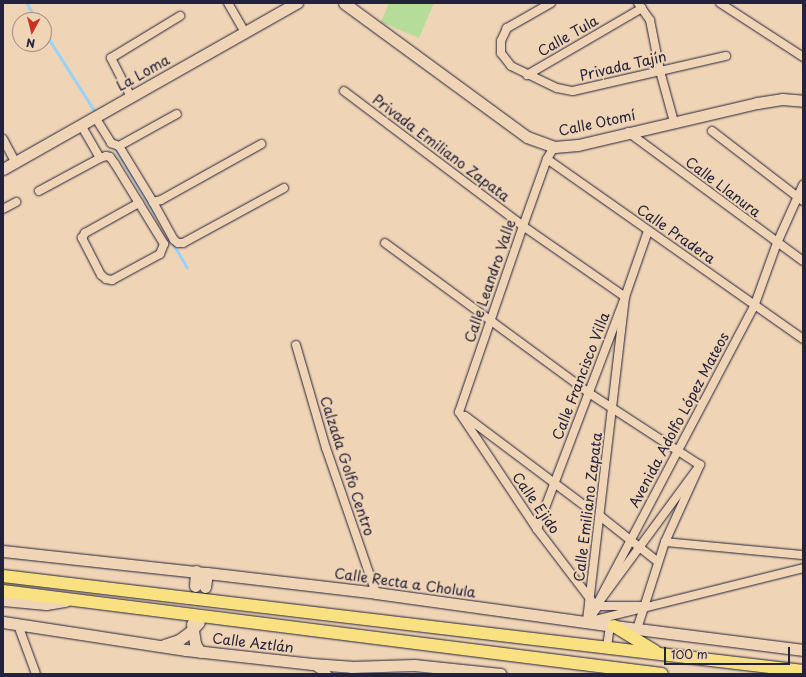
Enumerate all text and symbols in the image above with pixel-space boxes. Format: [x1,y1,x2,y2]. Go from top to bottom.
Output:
north arrow [12,12,52,52]
street label: Calle Tula [535,12,601,60]
text: N [25,34,36,52]
street label: Privada Tajín [578,48,668,84]
street label: La Loma [114,52,172,94]
street label: Privada Emiliano Zapata [369,91,513,205]
street label: Calle Otomí [556,107,638,139]
street label: Calle Llanura [682,153,764,221]
street label: Calle Pradera [633,201,719,267]
street label: Calle Leandro Valle [461,217,519,345]
street label: Calle Francisco Villa [549,309,613,443]
street label: Avenida Adolfo López Mateos [625,329,733,511]
street label: Calzada Golfo Centro [316,393,378,539]
street label: Calle Emiliano Zapata [571,431,605,583]
street label: Calle Ejido [509,469,563,537]
street label: Calle Recta a Cholula [332,565,478,601]
street label: Calle Aztlán [211,630,295,656]
scale bar [666,639,792,665]
text: 100 m [671,645,708,663]

